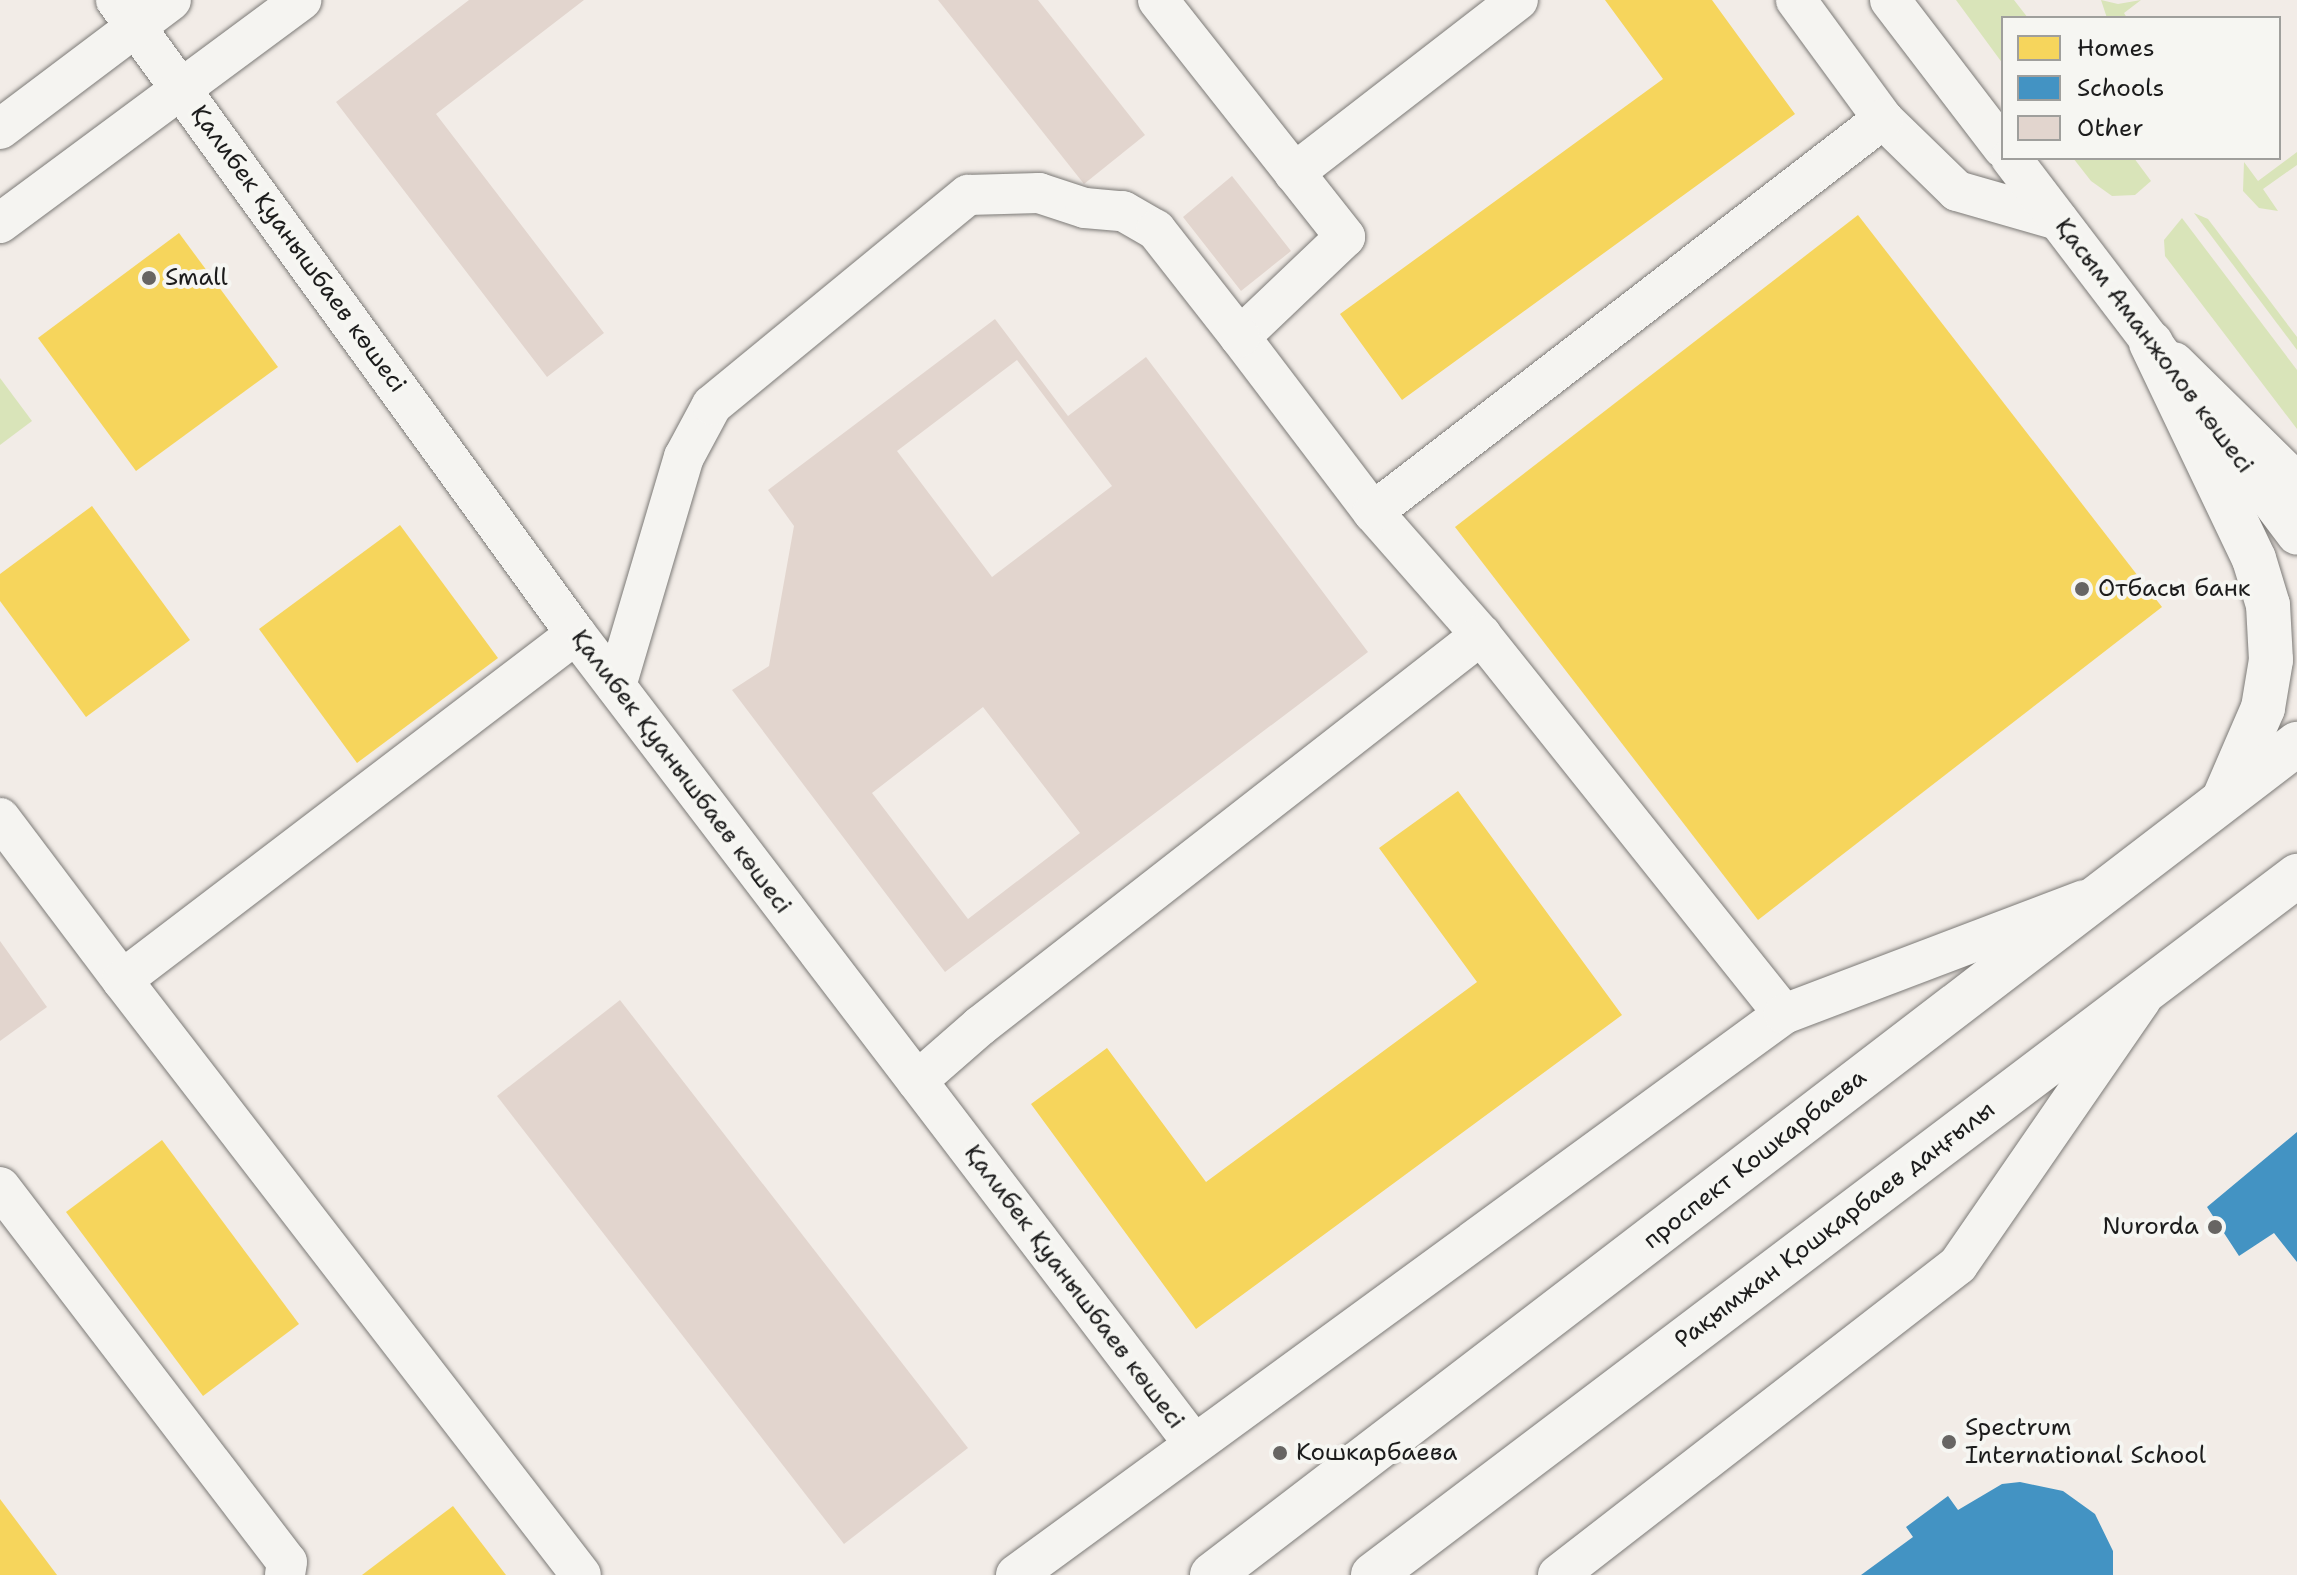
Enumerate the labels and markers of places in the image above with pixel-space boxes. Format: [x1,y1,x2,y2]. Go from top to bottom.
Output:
place label: Small [165,264,228,292]
marker: Small [140,269,158,287]
place label: Отбасы банк [2098,575,2250,603]
marker: Отбасы банк [2073,580,2091,598]
place label: Nurorda [2102,1213,2199,1241]
marker: Nurorda [2206,1218,2224,1236]
place label: Spectrum International School [1965,1414,2206,1470]
marker: Spectrum International School [1940,1433,1958,1451]
place label: Кошкарбаева [1296,1439,1457,1467]
marker: Кошкарбаева [1271,1444,1289,1462]

